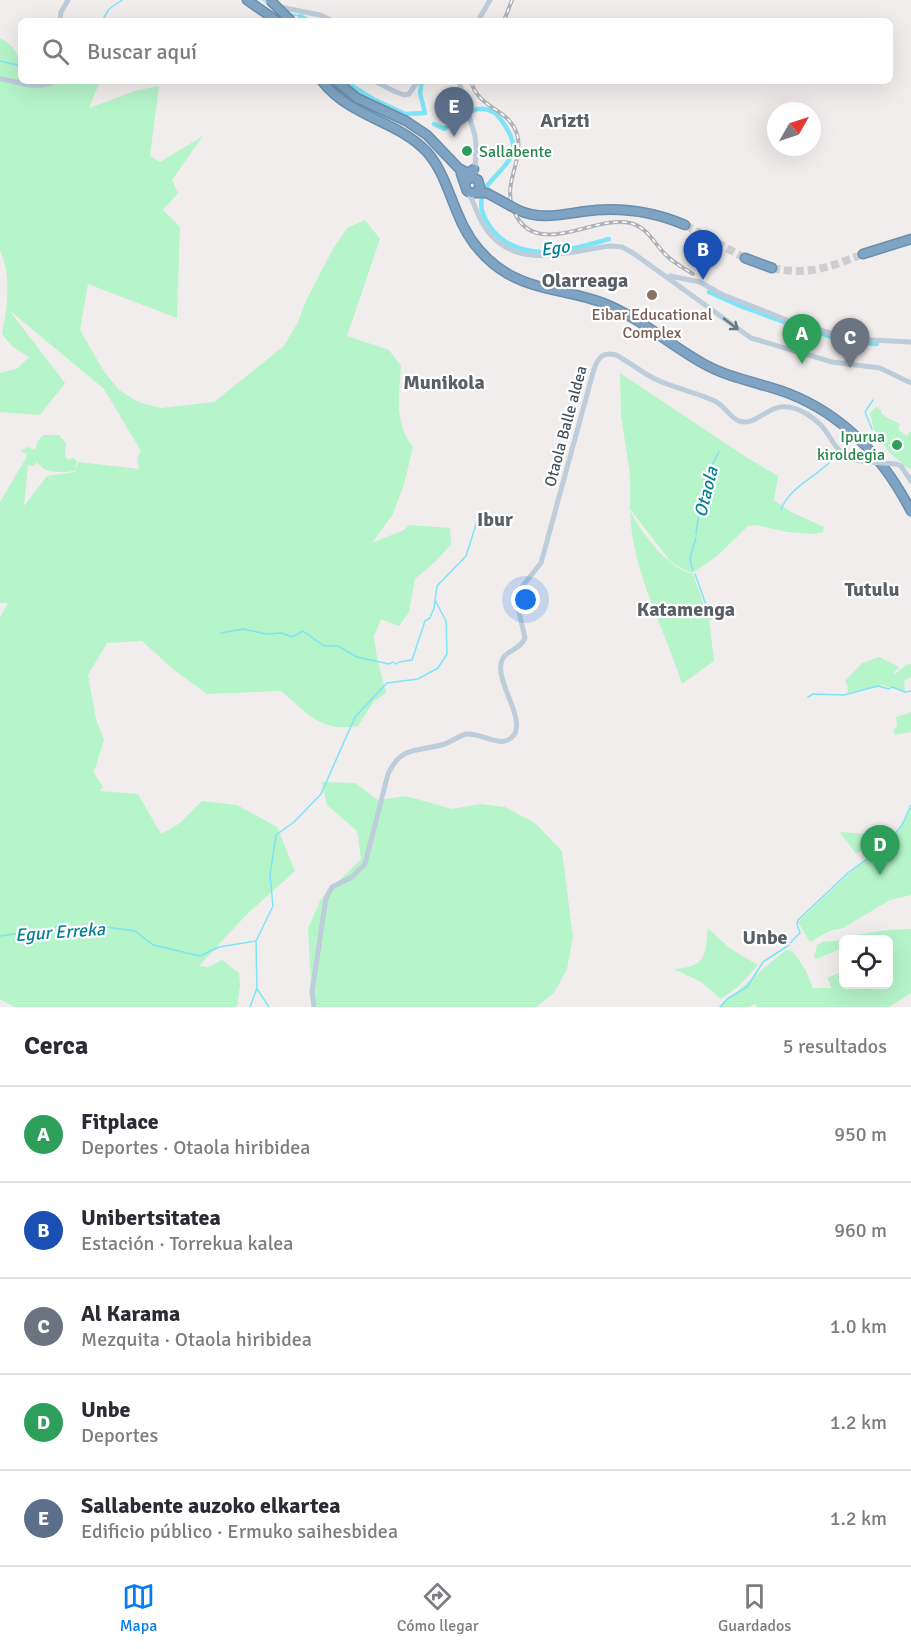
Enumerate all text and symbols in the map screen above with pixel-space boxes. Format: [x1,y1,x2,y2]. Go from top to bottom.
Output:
search box [18,18,893,84]
icon: search [39,35,72,68]
text: Buscar aquí [87,38,197,65]
pin: E [434,88,474,137]
north arrow [767,102,821,156]
district label: Arizti [540,108,590,133]
place label: Sallabente [479,142,552,162]
marker: Sallabente [460,144,474,158]
pin: B [684,230,722,280]
water label: Ego [539,235,572,261]
district label: Olarreaga [542,268,628,293]
marker: Eibar Educational Complex [645,288,659,302]
place label: Eibar Educational Complex [592,305,713,343]
pin: A [782,314,822,364]
one-way arrow [723,318,739,331]
pin: C [830,318,870,368]
street label: Otaola Balle aldea [540,364,592,489]
district label: Munikola [403,370,485,395]
place label: Ipurua kiroldegia [817,427,885,465]
marker: Ipurua kiroldegia [890,438,904,452]
water label: Otaola [689,464,723,519]
district label: Ibur [477,507,513,532]
district label: Tutulu [845,577,899,602]
your location [511,585,540,614]
district label: Katamenga [637,597,735,622]
pin: D [860,826,900,875]
water label: Egur Erreka [14,918,107,946]
district label: Unbe [742,925,788,950]
map controls [839,935,893,989]
button: locate [839,935,893,989]
text: Cerca [24,1030,88,1062]
text: 5 resultados [783,1034,887,1059]
text: Fitplace [81,1108,159,1135]
text: A [37,1122,50,1147]
text: 950 m [834,1122,887,1147]
text: Deportes · Otaola hiribidea [81,1135,310,1160]
text: Unibertsitatea [81,1204,221,1231]
text: B [37,1218,50,1243]
text: 960 m [834,1218,887,1243]
text: Estación · Torrekua kalea [81,1231,293,1256]
text: Al Karama [81,1300,180,1327]
text: C [37,1314,50,1339]
text: 1.0 km [830,1314,887,1339]
text: Mezquita · Otaola hiribidea [81,1327,312,1352]
text: Unbe [81,1396,131,1423]
text: D [37,1410,50,1435]
text: 1.2 km [830,1410,887,1435]
text: Deportes [81,1423,158,1448]
text: Sallabente auzoko elkartea [81,1492,340,1519]
text: E [38,1506,49,1531]
text: 1.2 km [830,1506,887,1531]
text: Edificio público · Ermuko saihesbidea [81,1519,398,1544]
tab: Mapa [120,1580,157,1636]
tab: Cómo llegar [397,1580,479,1636]
tab: Guardados [718,1580,791,1636]

